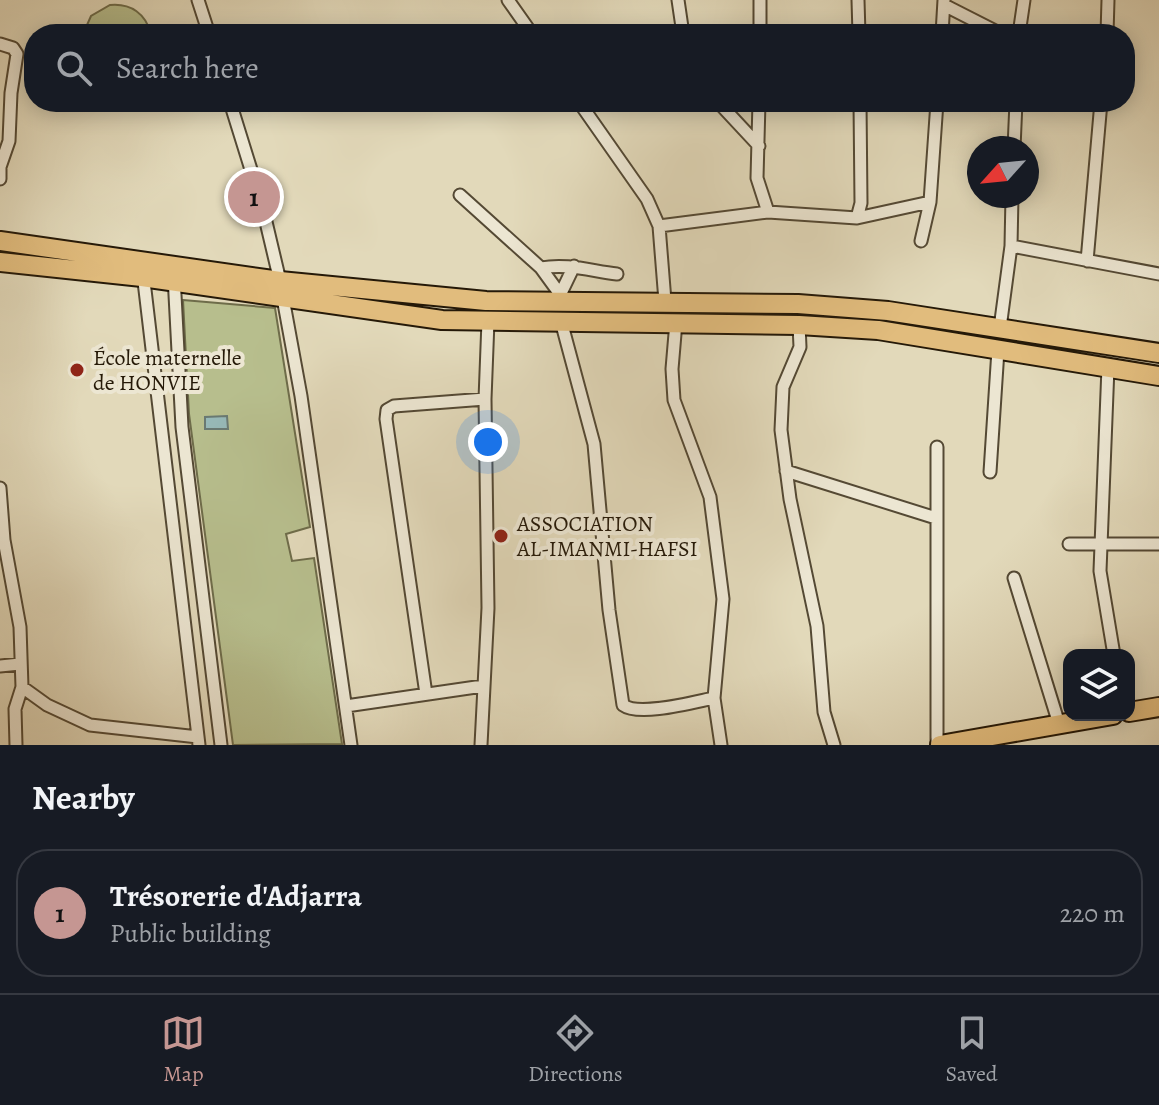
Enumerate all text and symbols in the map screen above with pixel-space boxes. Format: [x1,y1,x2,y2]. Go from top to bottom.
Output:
search box [24,24,1135,112]
icon: search [52,46,96,90]
text: Search here [116,48,259,88]
north arrow [967,136,1039,208]
pin: 1 [228,167,280,227]
place label: École maternelle de HONVIE [93,343,242,398]
marker: École maternelle de HONVIE [68,361,86,379]
your location [468,422,508,462]
place label: ASSOCIATION AL-IMANMI-HAFSI [516,509,698,564]
marker: ASSOCIATION AL-IMANMI-HAFSI [492,527,510,545]
map controls [1063,649,1135,721]
button: layers [1063,649,1135,721]
text: Nearby [32,774,135,821]
text: Trésorerie d'Adjarra [110,876,362,916]
text: 1 [55,896,65,931]
text: 220 m [1060,896,1125,931]
text: Public building [110,916,271,951]
tab: Map [161,1011,205,1089]
tab: Directions [528,1011,623,1089]
tab: Saved [945,1011,998,1089]

